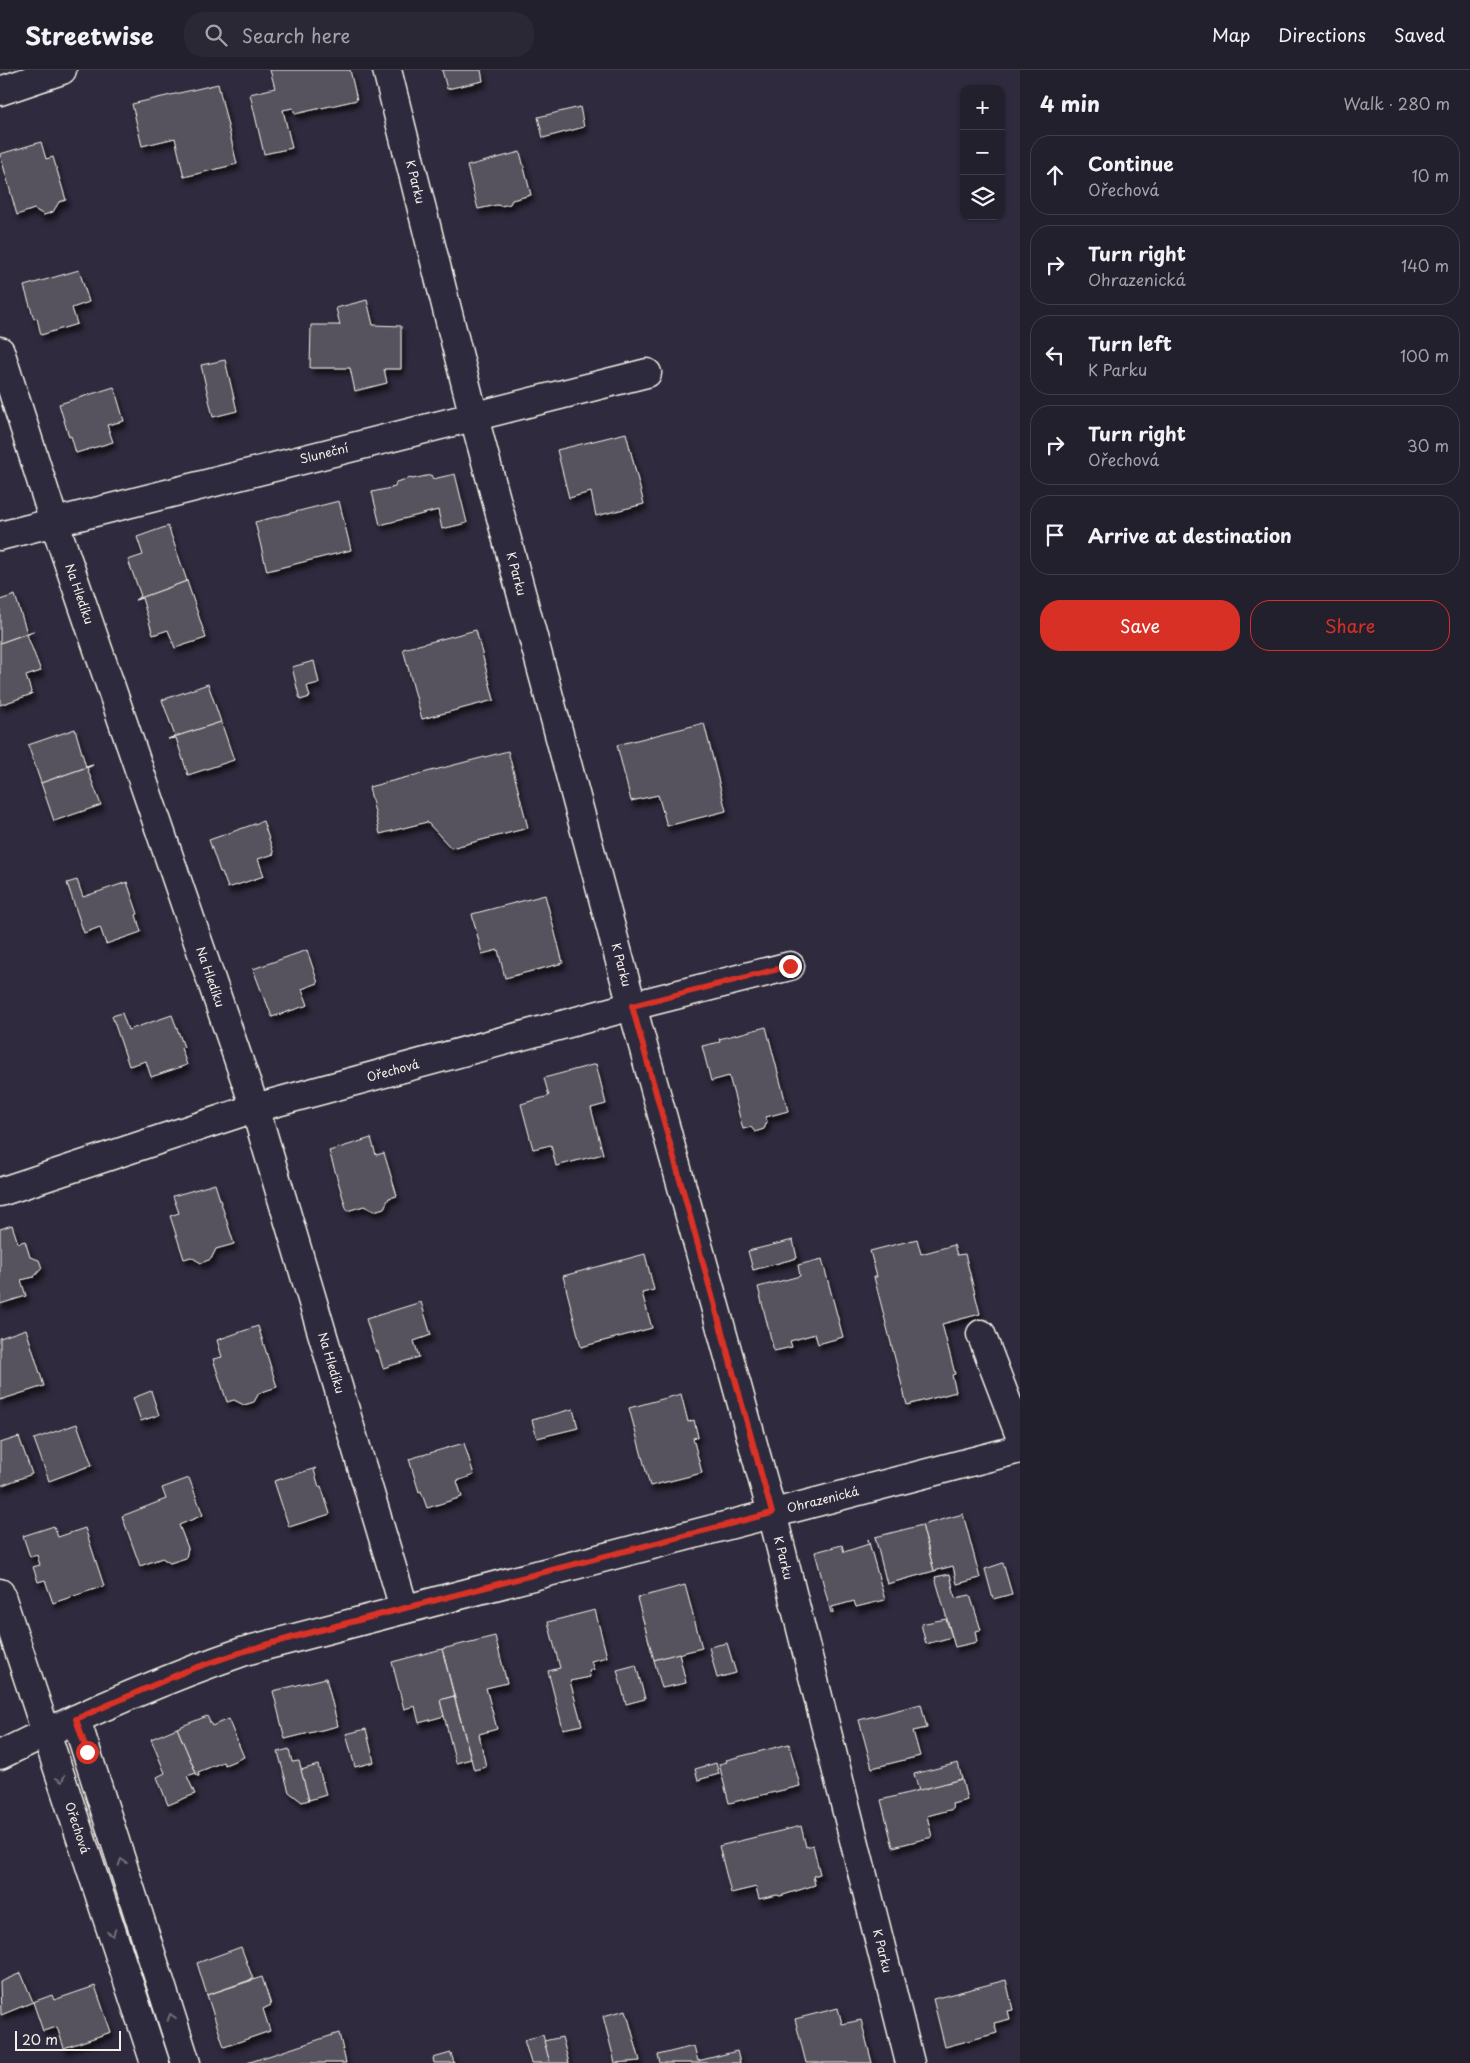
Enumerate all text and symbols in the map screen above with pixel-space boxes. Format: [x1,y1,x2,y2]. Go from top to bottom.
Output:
search box [184,12,534,57]
text: Streetwise [25,17,154,53]
icon: search [202,21,230,49]
text: Search here [242,21,350,49]
text: Map [1212,21,1250,48]
text: Directions [1278,21,1366,48]
text: Saved [1394,21,1445,48]
map controls [960,85,1005,220]
button: + [960,85,1005,130]
text: 4 min [1040,87,1100,119]
text: Walk · 280 m [1343,91,1450,115]
button: − [960,130,1005,175]
text: Continue [1088,149,1174,177]
street label: K Parku [402,158,430,206]
icon: ahead [1041,161,1069,189]
text: 10 m [1412,163,1449,187]
button: layers [960,175,1005,220]
text: Ořechová [1088,177,1159,201]
text: Turn right [1088,239,1186,267]
icon: right [1041,251,1069,279]
text: 140 m [1401,253,1449,277]
text: Ohrazenická [1088,267,1186,291]
text: Turn left [1088,329,1172,357]
icon: left [1041,341,1069,369]
text: 100 m [1400,343,1449,367]
text: K Parku [1088,357,1147,381]
text: Turn right [1088,419,1186,447]
icon: right [1041,431,1069,459]
text: 30 m [1407,433,1449,457]
street label: Sluneční [298,438,350,468]
text: Ořechová [1088,447,1159,471]
icon: arrive [1041,521,1069,549]
text: Arrive at destination [1088,521,1292,549]
street label: K Parku [503,550,531,598]
street label: Na Hledíku [61,561,99,626]
button: Save [1040,600,1240,651]
button: Share [1250,600,1450,651]
street label: K Parku [608,941,636,989]
street label: Na Hledíku [192,944,230,1009]
route end [779,955,802,978]
street label: Ořechová [365,1054,422,1086]
street label: Na Hledíku [314,1330,350,1395]
street label: Ohrazenická [785,1481,861,1517]
street label: K Parku [770,1534,798,1582]
route start [76,1741,99,1764]
one-way arrow [55,1774,65,1783]
street label: Ořechová [61,1799,95,1856]
one-way arrow [117,1858,127,1866]
street label: K Parku [869,1927,897,1975]
one-way arrow [106,1929,116,1937]
one-way arrow [167,2013,177,2021]
scale bar [15,2028,121,2051]
text: 20 m [22,2029,58,2050]

